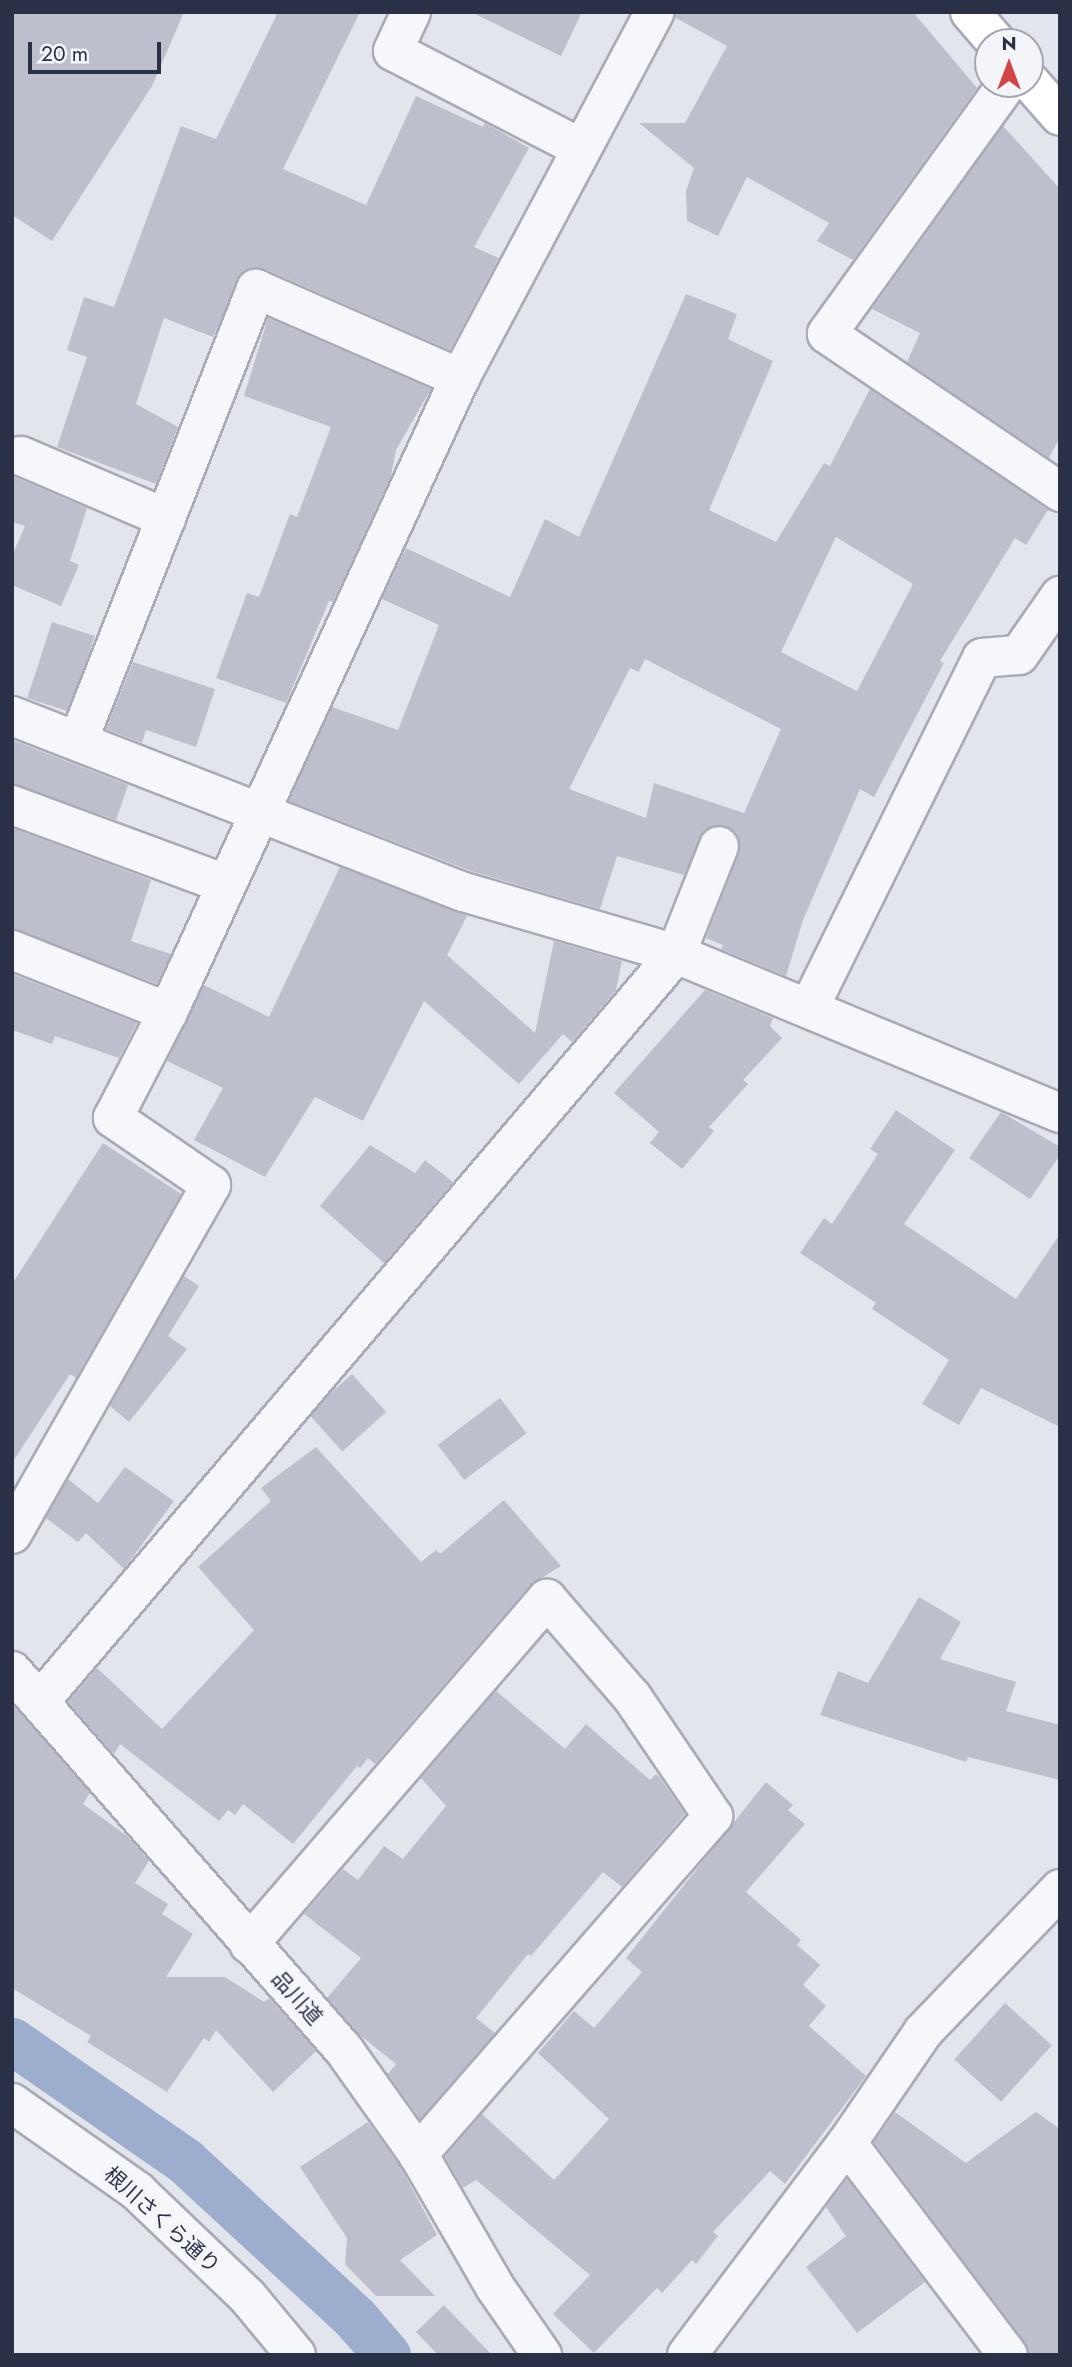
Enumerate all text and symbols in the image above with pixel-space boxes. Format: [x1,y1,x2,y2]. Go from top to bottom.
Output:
scale bar [32,28,164,72]
north arrow [974,28,1044,98]
text: N [1001,30,1017,57]
text: 20 m [41,39,88,69]
street label: 品川道 [267,1966,327,2030]
street label: 根川さくら通り [99,2161,225,2279]

